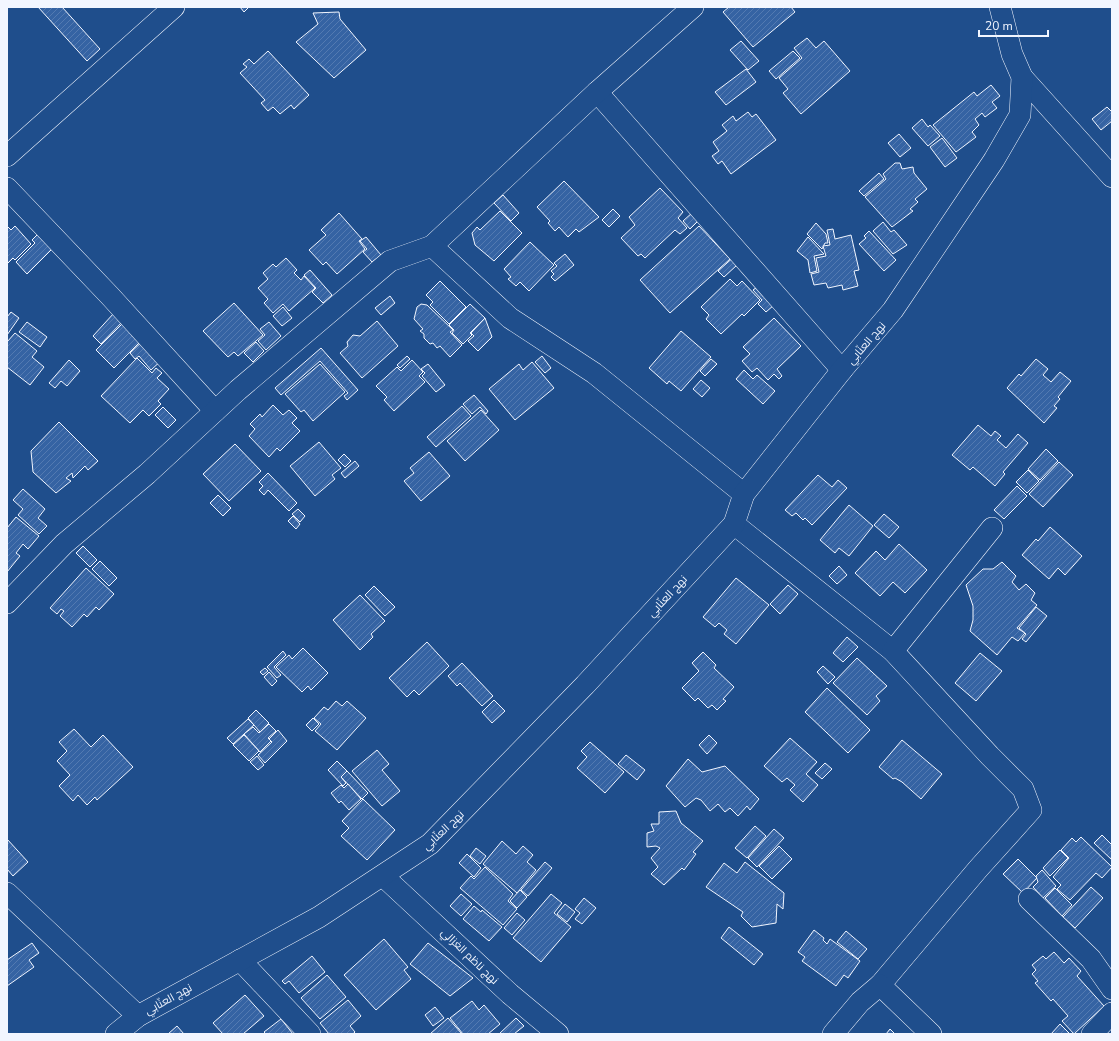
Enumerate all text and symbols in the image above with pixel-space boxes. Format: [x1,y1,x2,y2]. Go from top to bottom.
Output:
scale bar [979,12,1048,38]
text: 20 m [985,18,1013,34]
street label: نهج العنّابي [844,319,890,369]
street label: نهج العنّابي [644,572,691,621]
street label: نهج العنّابي [419,807,468,854]
street label: نهج ناظم الغزالي [437,925,502,989]
street label: نهج العنّابي [142,980,195,1019]

